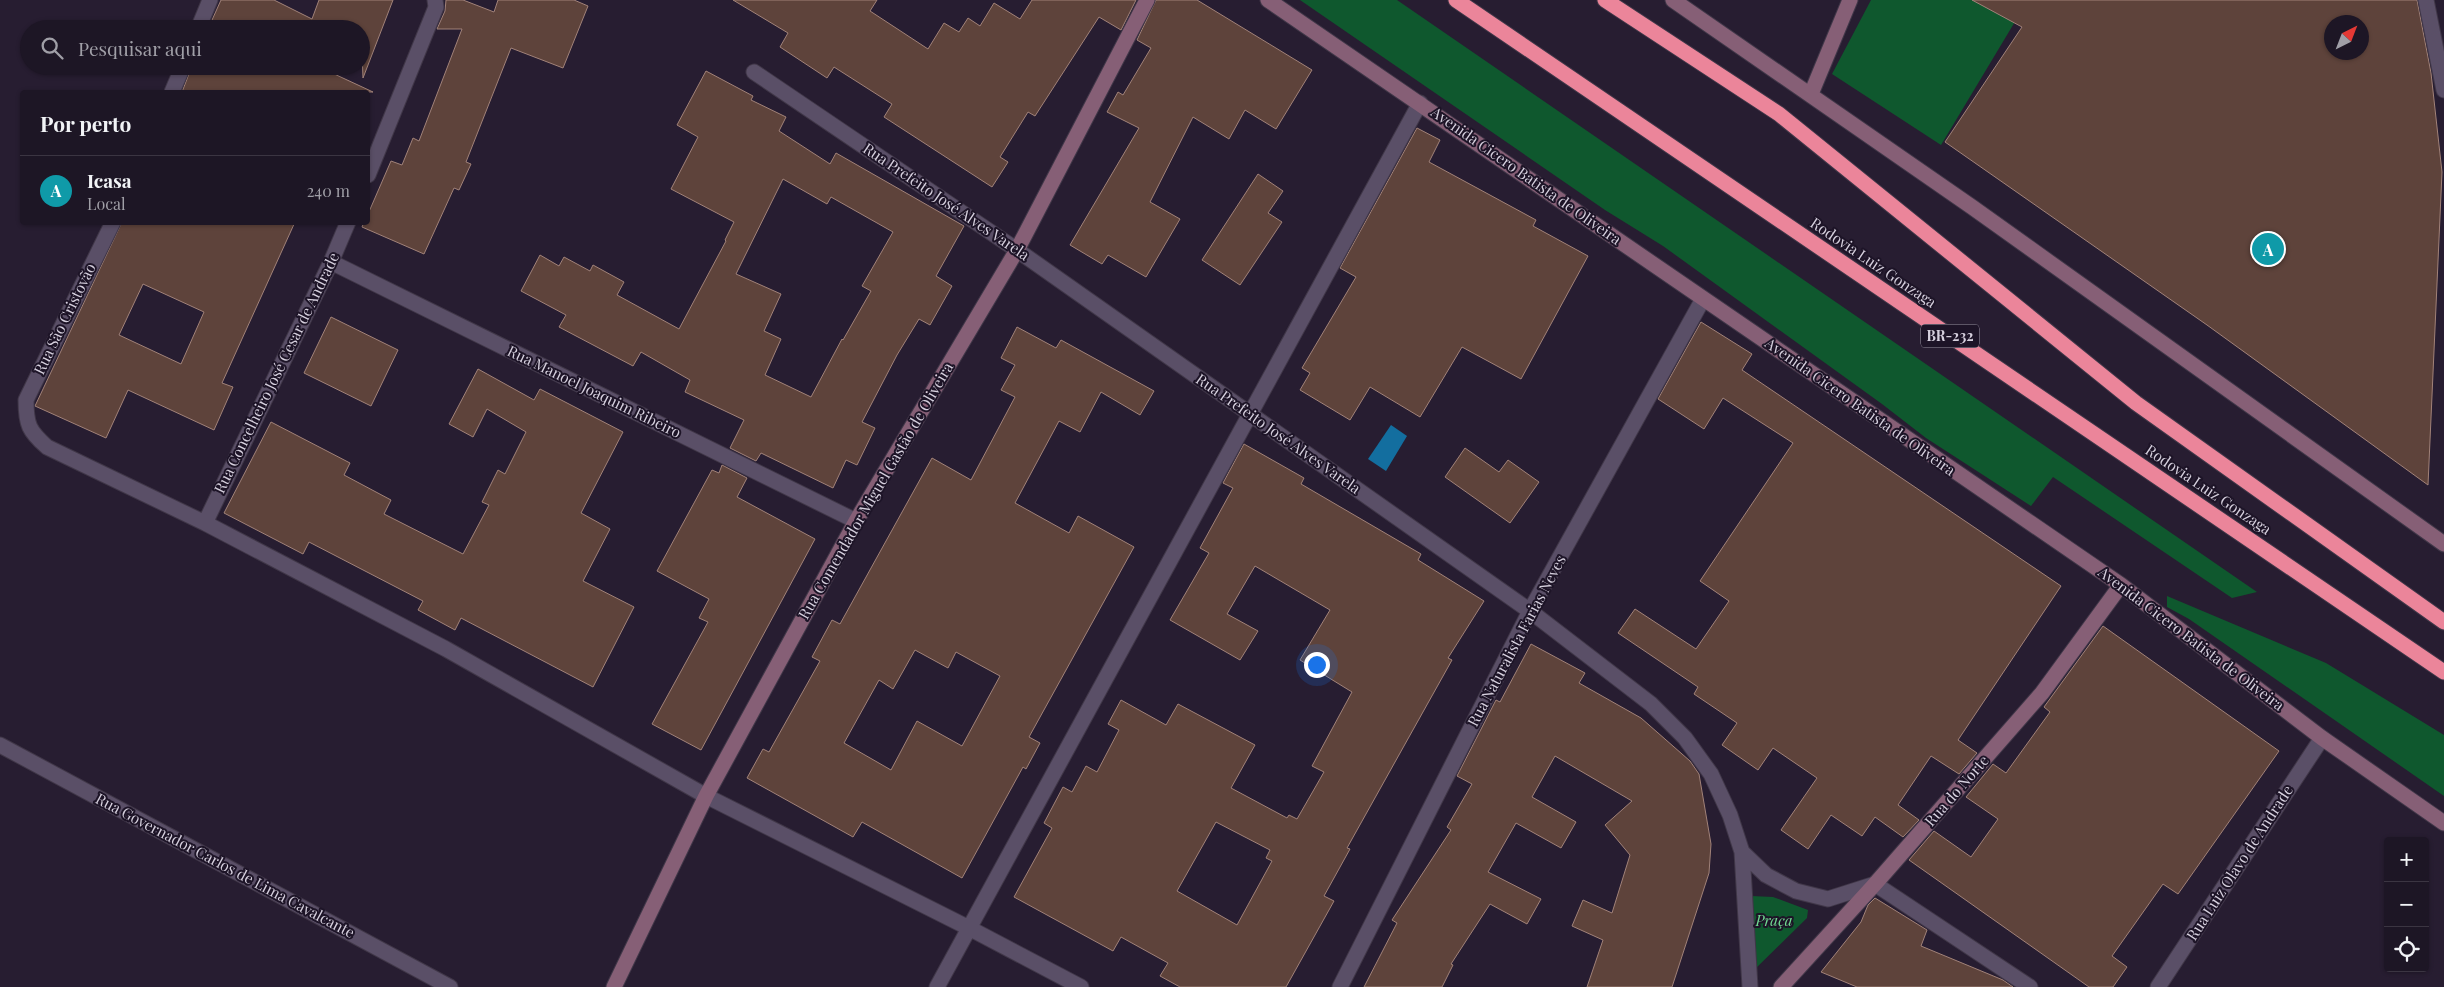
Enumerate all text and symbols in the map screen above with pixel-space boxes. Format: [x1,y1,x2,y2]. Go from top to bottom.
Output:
north arrow [2324,15,2369,60]
search box [20,20,370,75]
icon: search [38,34,66,62]
text: Pesquisar aqui [78,35,202,61]
street label: Avenida Cicero Batista de Oliveira [1427,101,1626,249]
text: Por perto [40,109,131,137]
street label: Rua Prefeito José Alves Varela [859,138,1034,265]
text: Icasa [87,167,132,193]
text: A [51,180,61,201]
text: 240 m [307,180,350,201]
text: Local [87,193,126,214]
street label: Rodovia Luiz Gonzaga [1807,213,1941,312]
pin: A [2252,230,2284,268]
street label: Rua Concelheiro José Cesar de Andrade [209,249,343,496]
street label: Rua São Cristovão [28,260,100,378]
road number: BR-232 [1921,324,1979,348]
street label: Avenida Cicero Batista de Oliveira [1761,332,1960,480]
street label: Rua Manoel Joaquim Ribeiro [504,340,685,442]
street label: Rua Comendador Miguel Gastão de Oliveira [793,358,957,622]
street label: Rua Prefeito José Alves Varela [1192,369,1365,498]
street label: Rodovia Luiz Gonzaga [2142,440,2276,539]
street label: Rua Naturalista Farias Neves [1462,551,1570,730]
street label: Avenida Cicero Batista de Oliveira [2094,561,2289,715]
your location [1304,652,1330,678]
street label: Rua do Norte [1920,750,1993,830]
street label: Rua Luiz Olavo de Andrade [2181,781,2297,944]
street label: Rua Governador Carlos de Lima Cavalcante [92,788,359,942]
map controls [2384,837,2429,972]
button: + [2384,837,2429,882]
button: − [2384,882,2429,927]
park label: Praça [1754,910,1793,930]
button: locate [2384,927,2429,972]

